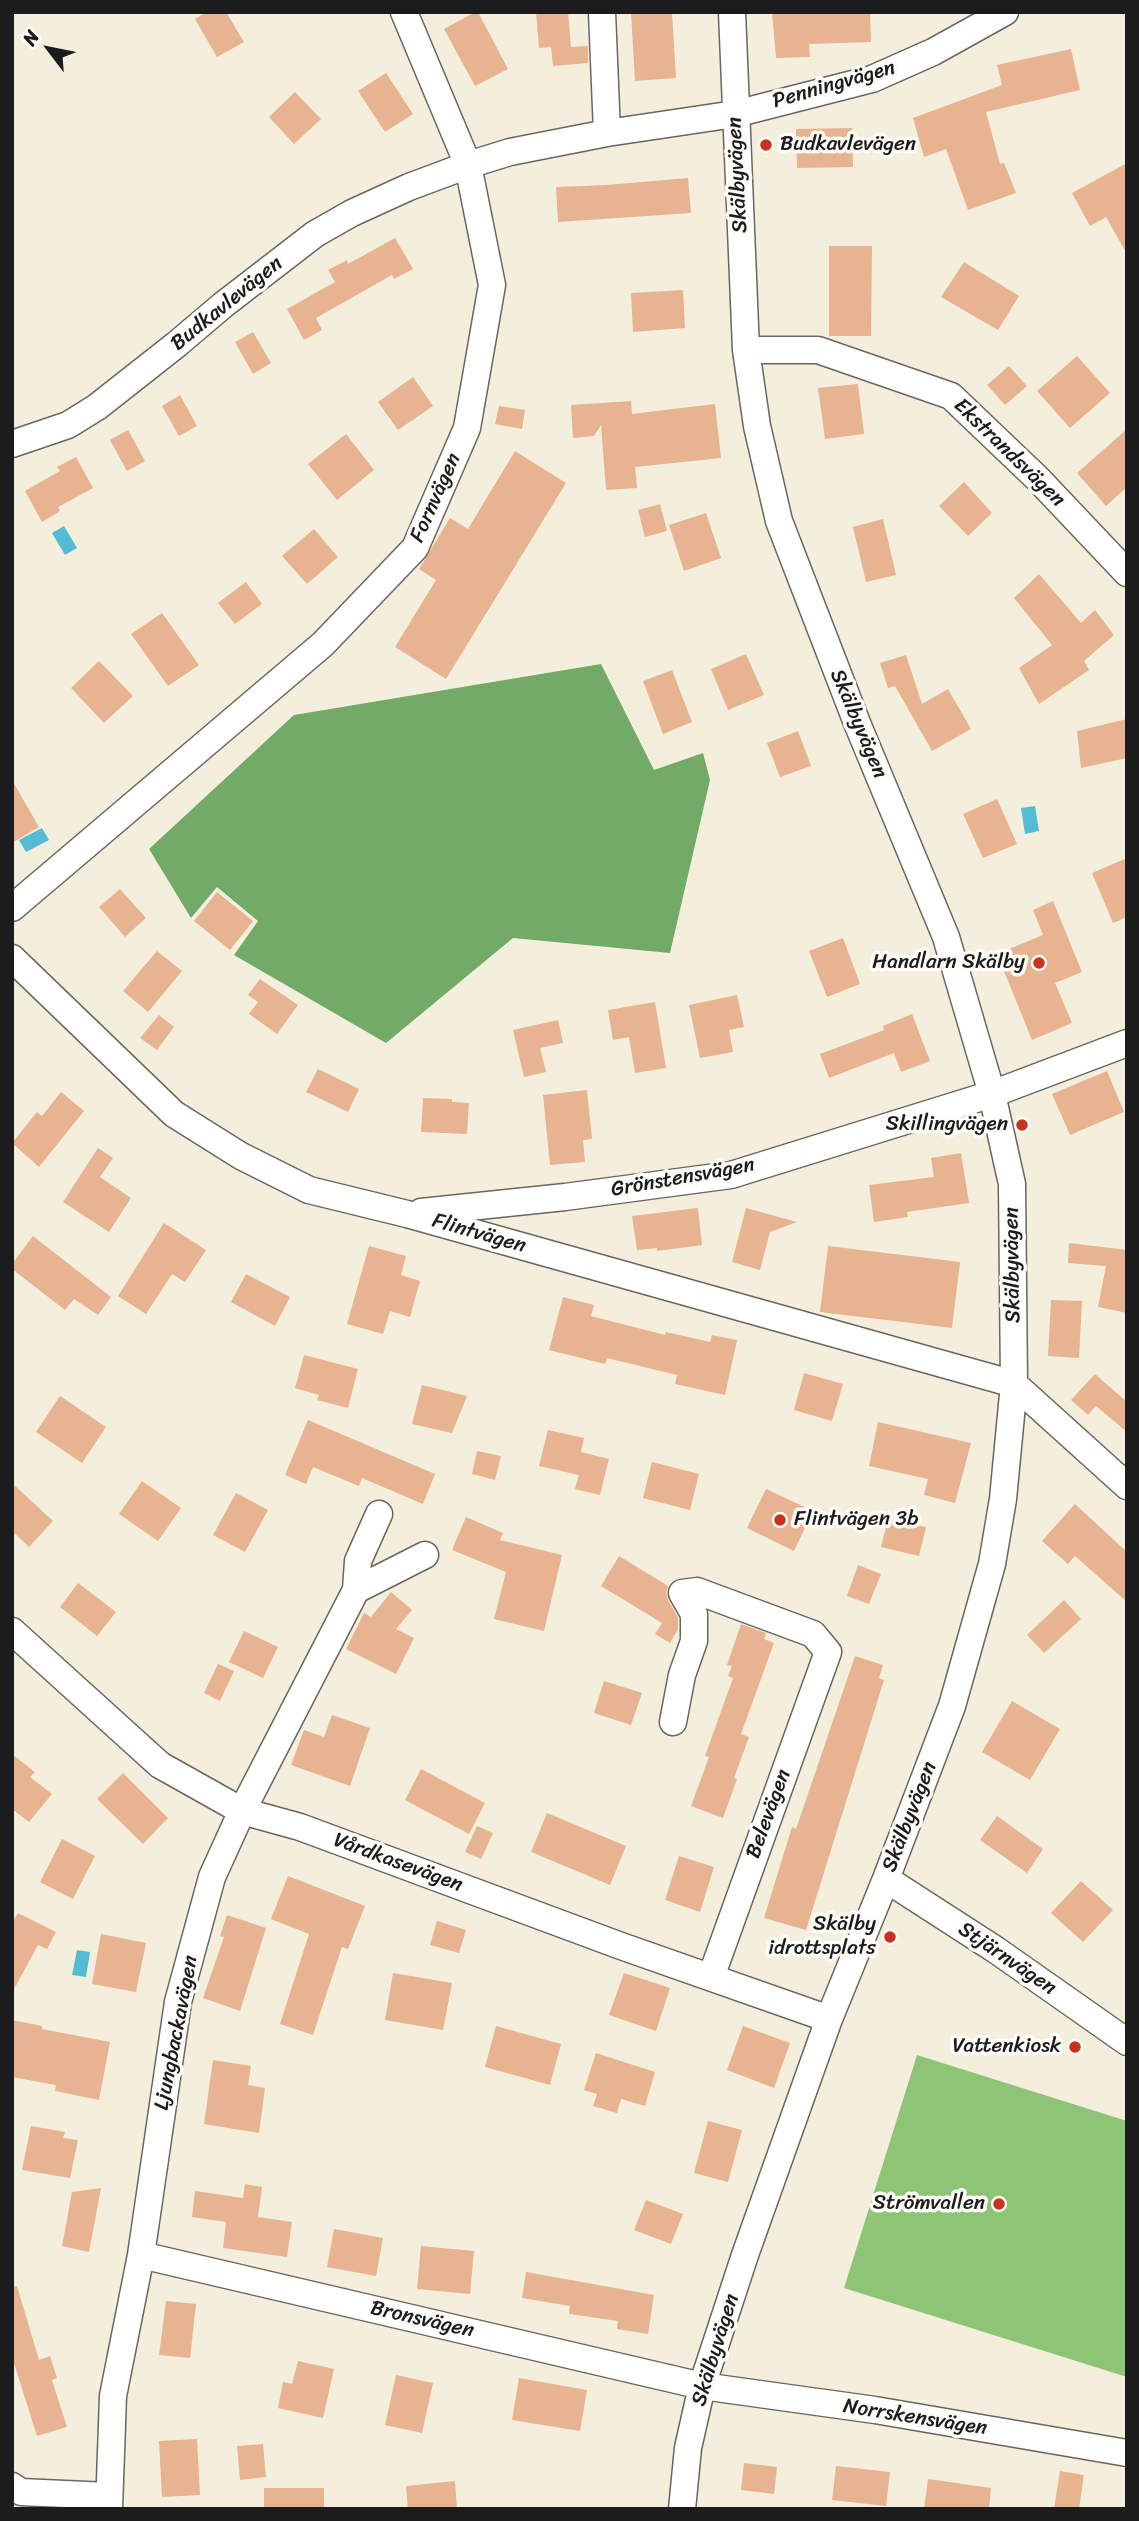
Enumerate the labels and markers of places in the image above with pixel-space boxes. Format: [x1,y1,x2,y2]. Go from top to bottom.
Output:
place label: Budkavlevägen [780,132,916,158]
marker: Budkavlevägen [758,137,774,153]
place label: Handlarn Skälby [872,950,1025,976]
marker: Handlarn Skälby [1031,955,1047,971]
place label: Skillingvägen [886,1112,1008,1138]
marker: Skillingvägen [1014,1117,1030,1133]
place label: Flintvägen 3b [794,1507,919,1533]
marker: Flintvägen 3b [772,1512,788,1528]
place label: Skälby idrottsplats [768,1912,876,1962]
marker: Skälby idrottsplats [882,1929,898,1945]
place label: Vattenkiosk [953,2034,1061,2060]
marker: Vattenkiosk [1067,2039,1083,2055]
place label: Strömvallen [873,2191,985,2217]
marker: Strömvallen [991,2196,1007,2212]

